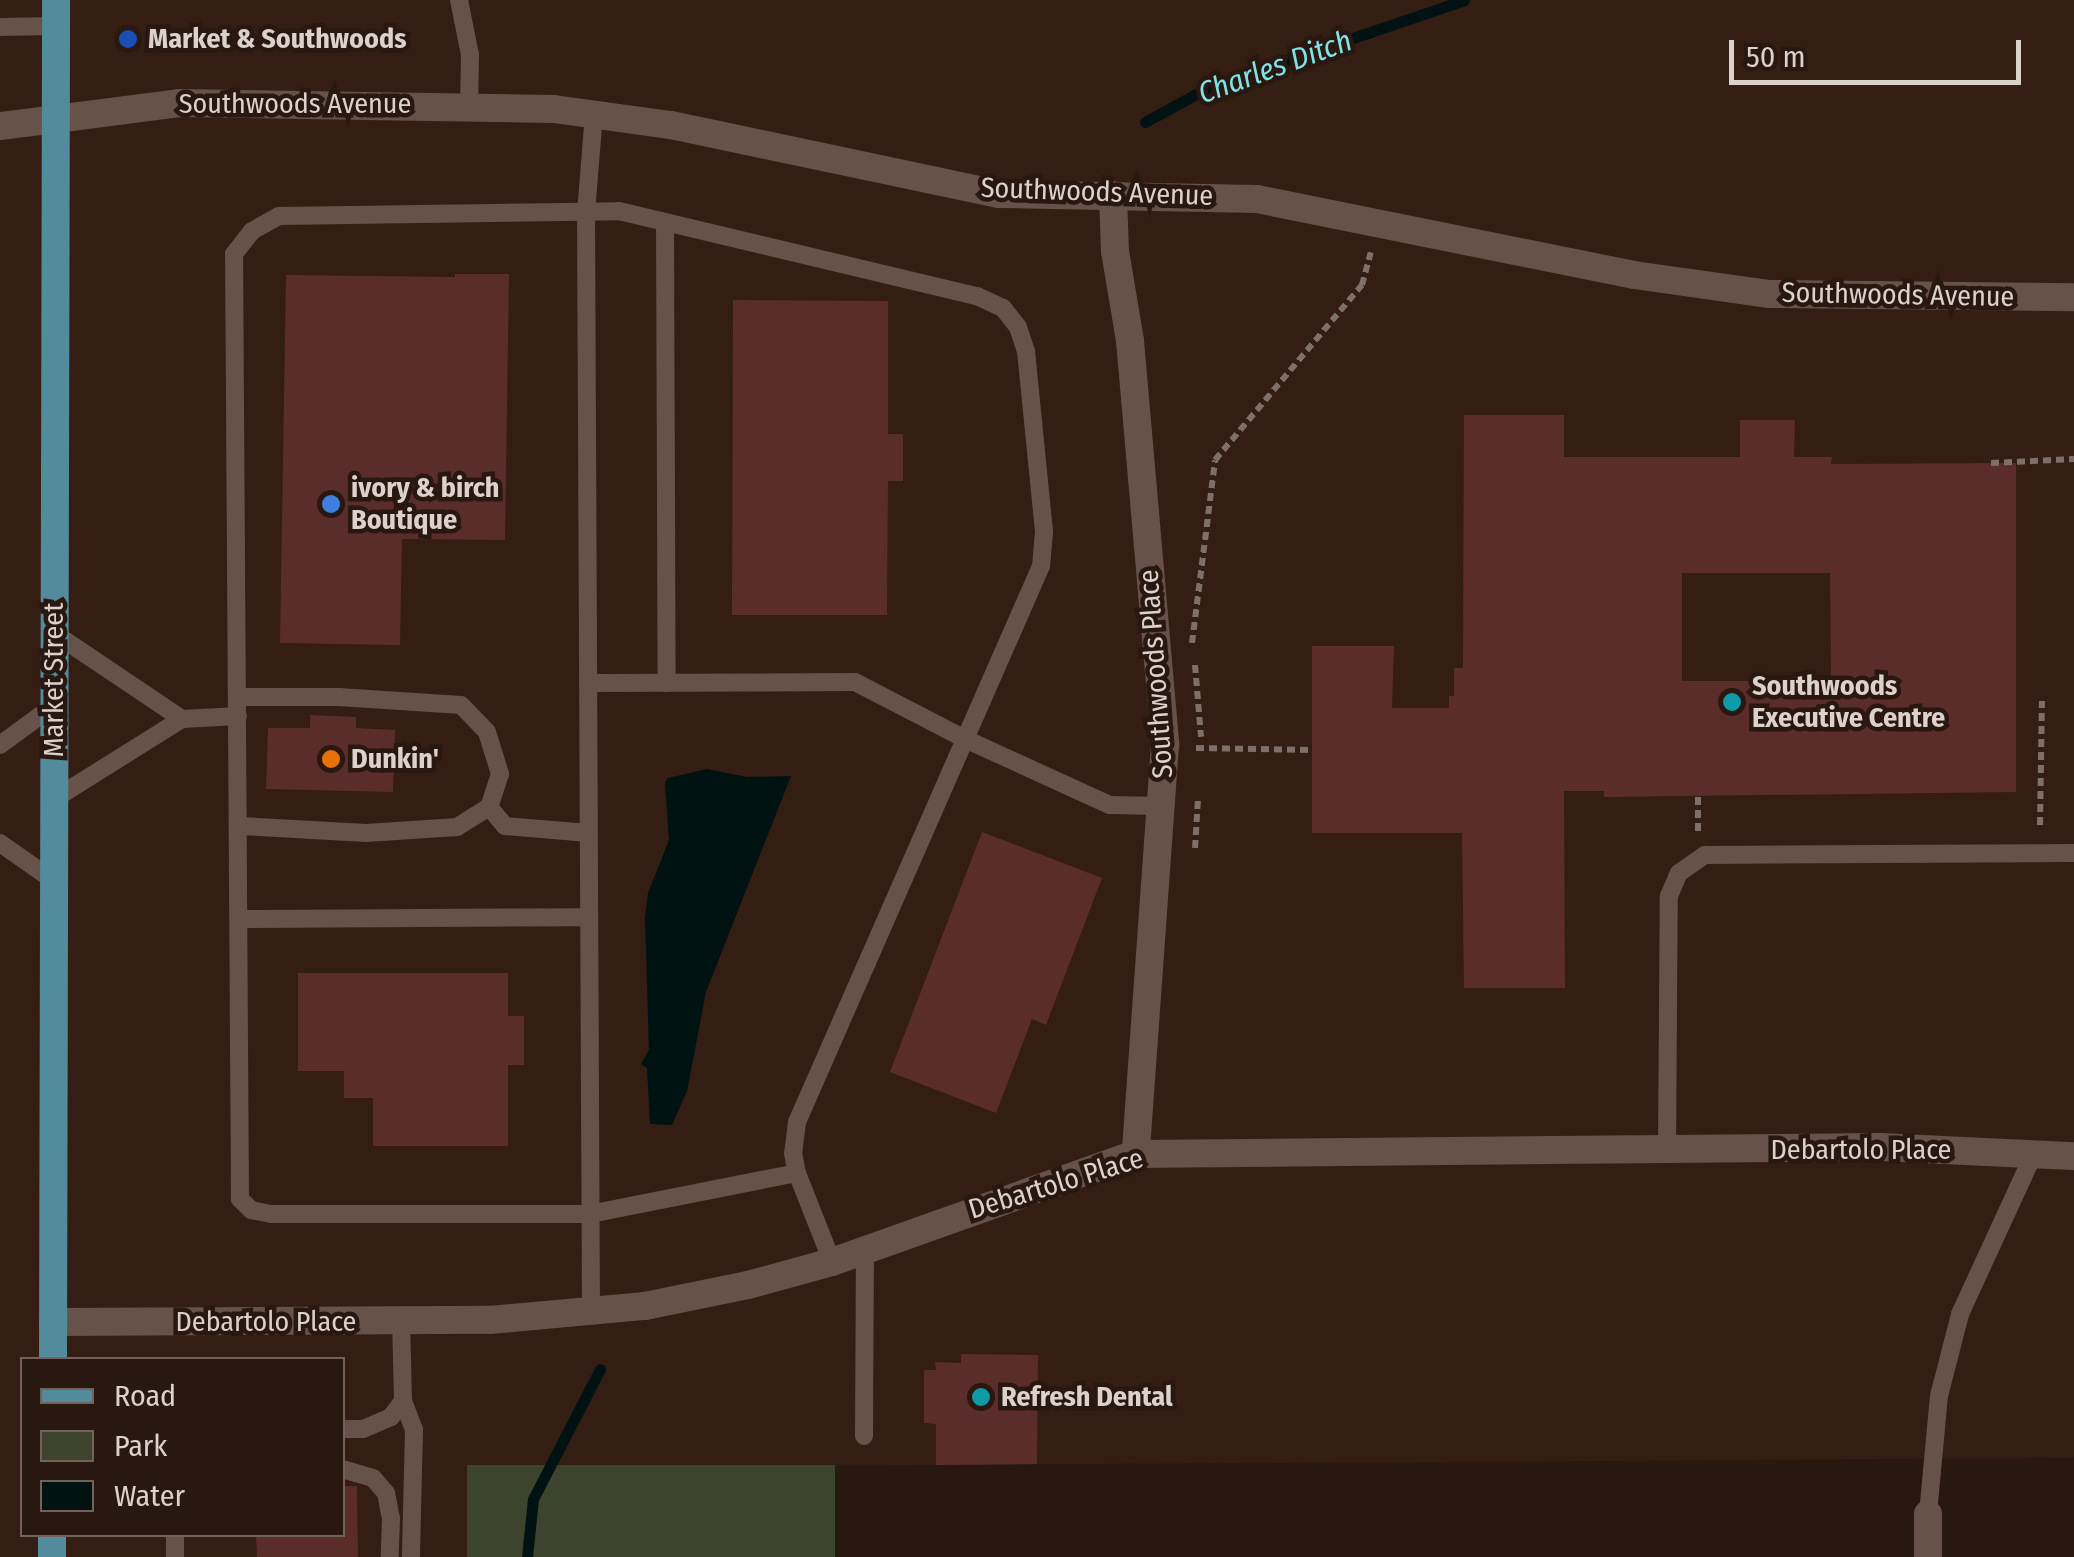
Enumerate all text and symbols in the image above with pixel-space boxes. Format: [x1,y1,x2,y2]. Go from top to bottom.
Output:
scale bar [1734,20,2026,82]
place label: Market & Southwoods [148,22,406,56]
water label: Charles Ditch [1193,23,1357,111]
marker: Market & Southwoods [117,28,139,50]
text: 50 m [1746,39,1806,75]
street label: Southwoods Avenue [179,87,411,121]
street label: Southwoods Avenue [980,171,1214,213]
street label: Southwoods Avenue [1781,276,2015,314]
place label: ivory & birch Boutique [351,471,500,537]
marker: ivory & birch Boutique [320,493,342,515]
street label: Southwoods Place [1132,569,1180,779]
street label: Market Street [37,603,71,757]
place label: Southwoods Executive Centre [1752,669,1945,735]
marker: Southwoods Executive Centre [1721,691,1743,713]
place label: Dunkin' [351,742,439,776]
marker: Dunkin' [320,748,342,770]
street label: Debartolo Place [1771,1133,1951,1167]
street label: Debartolo Place [965,1141,1147,1227]
street label: Debartolo Place [176,1305,356,1339]
legend [20,1357,345,1537]
text: Road [114,1378,176,1414]
place label: Refresh Dental [1001,1380,1173,1414]
marker: Refresh Dental [970,1386,992,1408]
text: Park [114,1428,167,1464]
text: Water [114,1478,185,1514]

